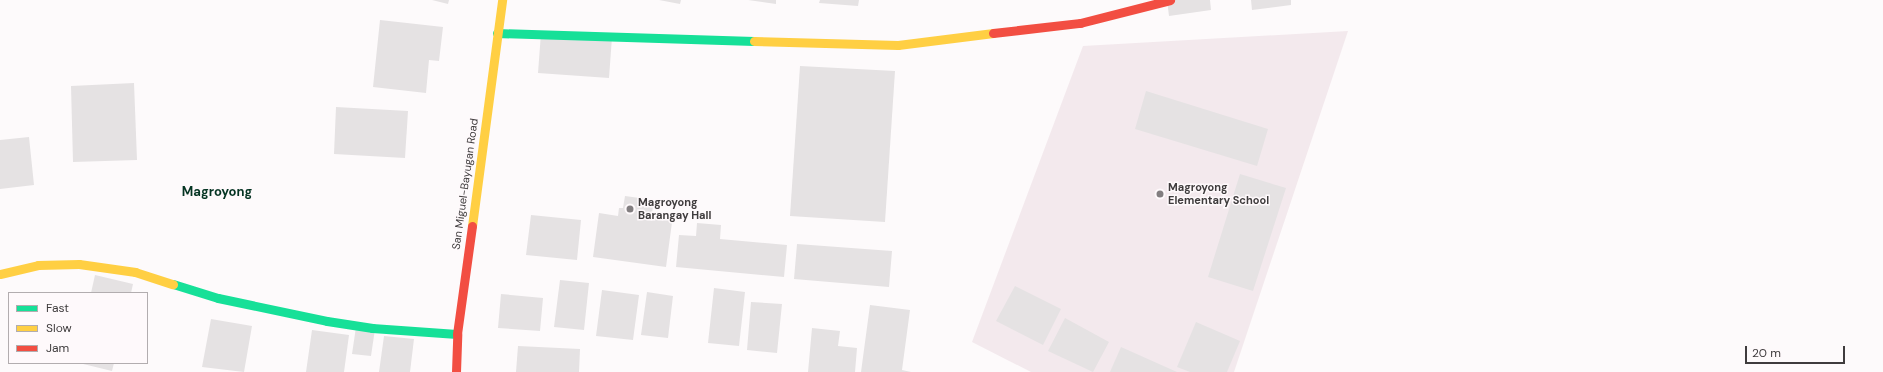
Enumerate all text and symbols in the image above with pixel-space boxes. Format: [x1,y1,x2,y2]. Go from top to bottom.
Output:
street label: San Miguel-Bayugan Road [449,118,481,250]
place label: Magroyong Elementary School [1168,181,1269,207]
district label: Magroyong [182,184,252,200]
marker: Magroyong Elementary School [1155,189,1165,199]
place label: Magroyong Barangay Hall [638,196,711,222]
marker: Magroyong Barangay Hall [625,204,635,214]
legend [8,292,148,364]
text: Fast [46,300,69,316]
text: Slow [46,320,72,336]
scale bar [1747,338,1847,364]
text: Jam [46,340,69,356]
text: 20 m [1752,345,1781,361]

